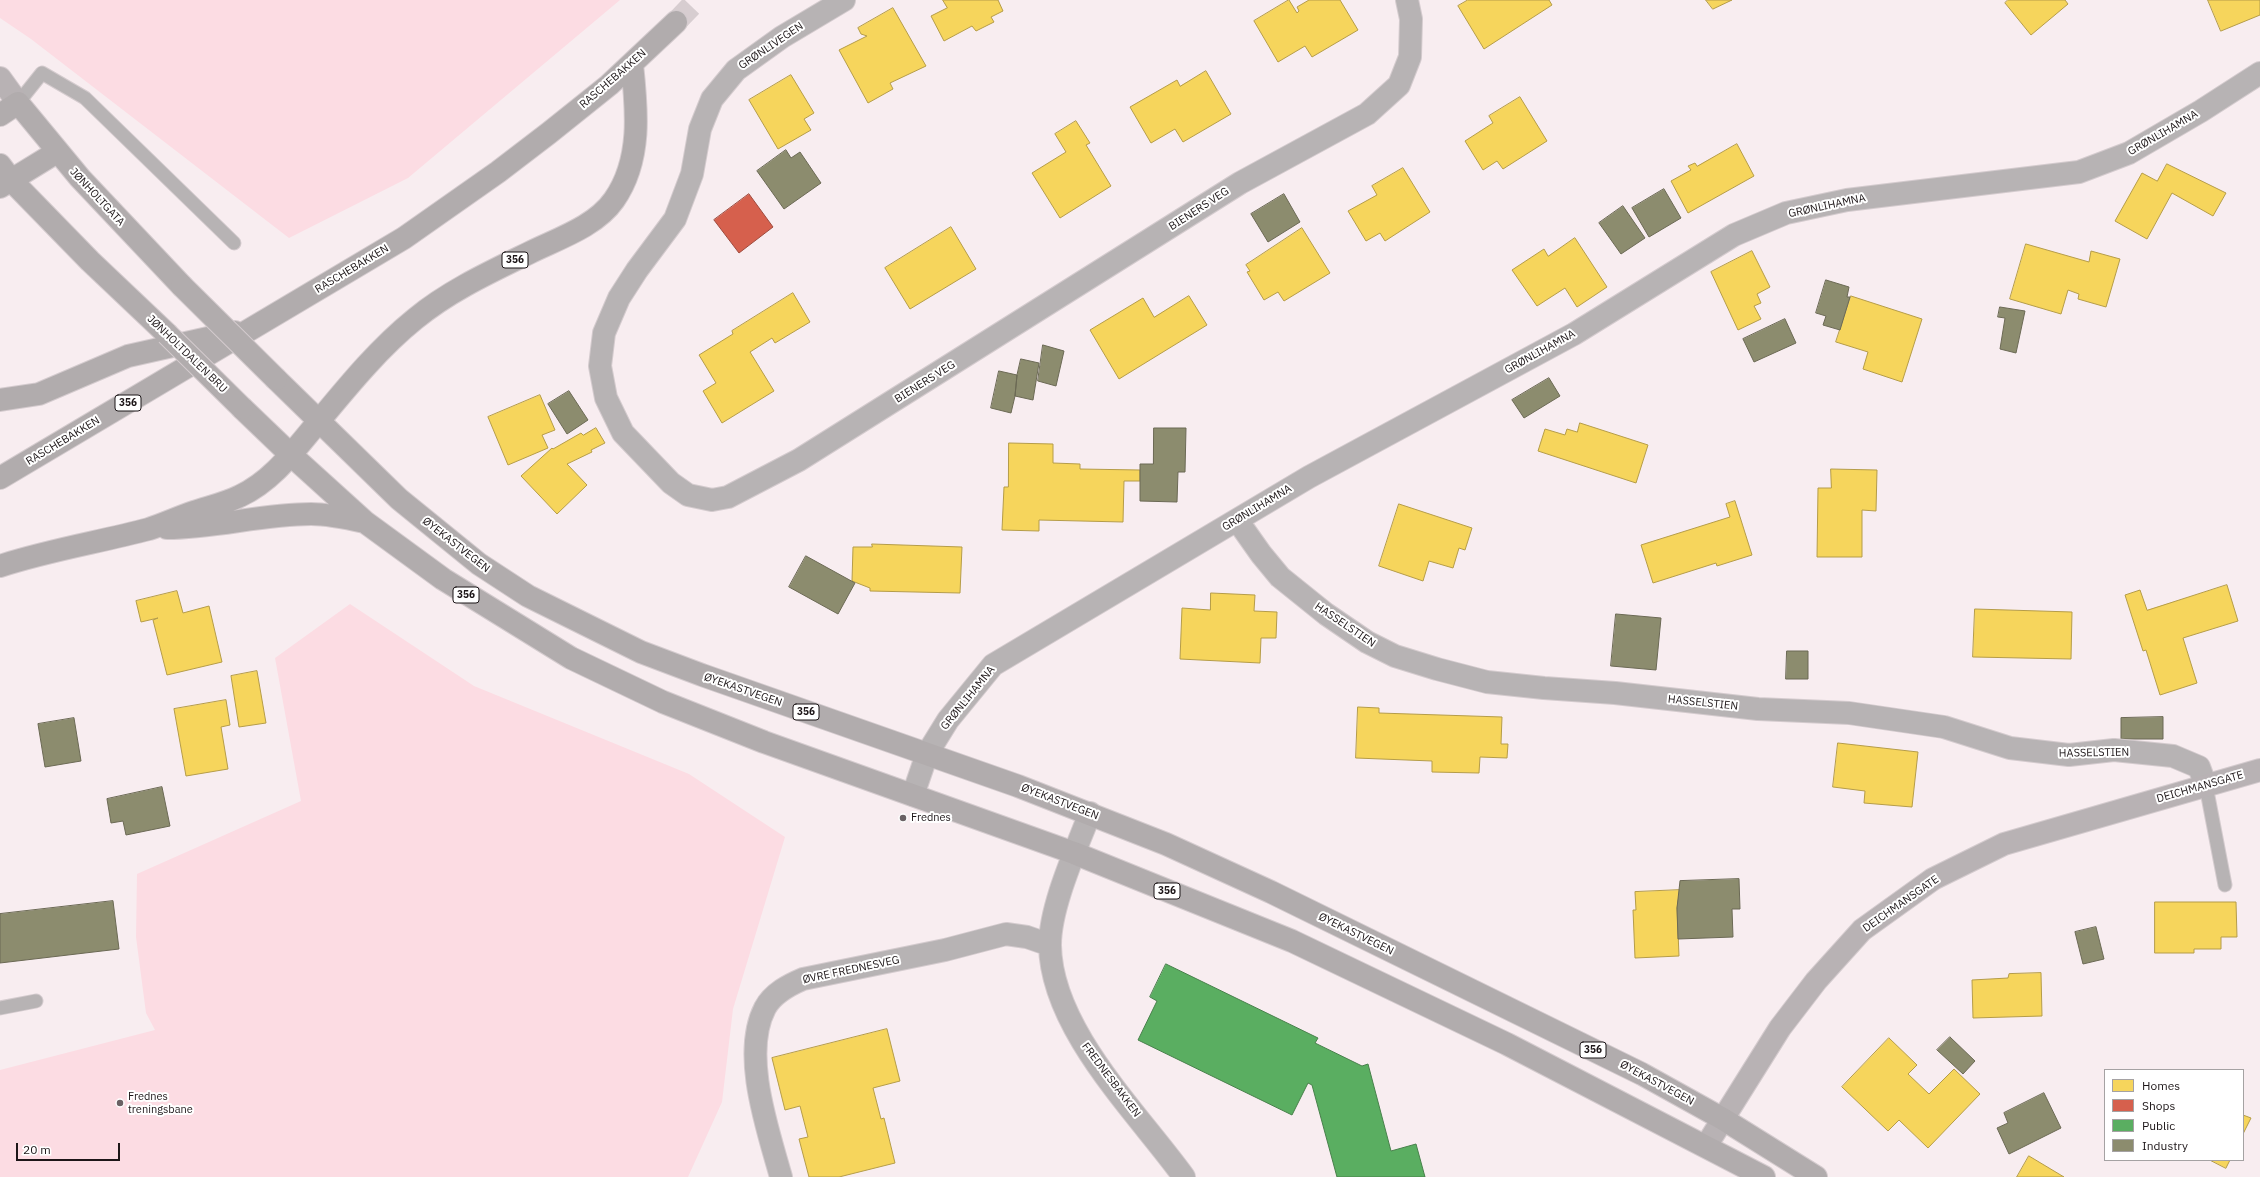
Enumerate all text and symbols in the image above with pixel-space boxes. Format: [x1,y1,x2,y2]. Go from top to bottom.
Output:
street label: GRØNLIVEGEN [736,20,806,72]
street label: RASCHEBAKKEN [577,47,649,111]
street label: GRØNLIHAMNA [2126,108,2200,158]
street label: JØNHOLTGATA [67,165,127,229]
street label: BIENERS VEG [1166,185,1232,233]
street label: GRØNLIHAMNA [1787,191,1867,221]
street label: RASCHEBAKKEN [313,242,391,296]
road number: 356 [502,252,528,268]
street label: JØNHOLTDALEN BRU [144,312,230,396]
street label: GRØNLIHAMNA [1502,327,1578,377]
street label: BIENERS VEG [892,358,958,406]
road number: 356 [115,395,141,411]
street label: RASCHEBAKKEN [24,414,102,468]
street label: GRØNLIHAMNA [1220,482,1294,534]
street label: ØYEKASTVEGEN [420,515,492,575]
road number: 356 [453,587,479,603]
street label: HASSELSTIEN [1312,600,1378,650]
street label: GRØNLIHAMNA [938,663,998,733]
street label: ØYEKASTVEGEN [702,670,784,710]
street label: HASSELSTIEN [1667,693,1739,713]
road number: 356 [793,704,819,720]
street label: HASSELSTIEN [2059,746,2129,760]
street label: DEICHMANSGATE [2155,768,2245,806]
street label: ØYEKASTVEGEN [1019,781,1101,823]
place label: Frednes [911,811,951,825]
marker: Frednes [898,813,908,823]
street label: DEICHMANSGATE [1861,873,1941,935]
road number: 356 [1154,883,1180,899]
street label: ØYEKASTVEGEN [1316,910,1396,958]
street label: ØVRE FREDNESVEG [801,953,901,987]
street label: FREDNESBAKKEN [1079,1040,1143,1120]
road number: 356 [1580,1042,1606,1058]
street label: ØYEKASTVEGEN [1618,1058,1696,1108]
legend [2104,1069,2244,1161]
text: Homes [2142,1078,2180,1093]
place label: Frednes treningsbane [128,1090,193,1116]
marker: Frednes treningsbane [115,1098,125,1108]
text: Shops [2142,1098,2175,1113]
text: Public [2142,1118,2175,1133]
scale bar [18,1135,122,1161]
text: Industry [2142,1138,2188,1153]
text: 20 m [23,1142,51,1157]

